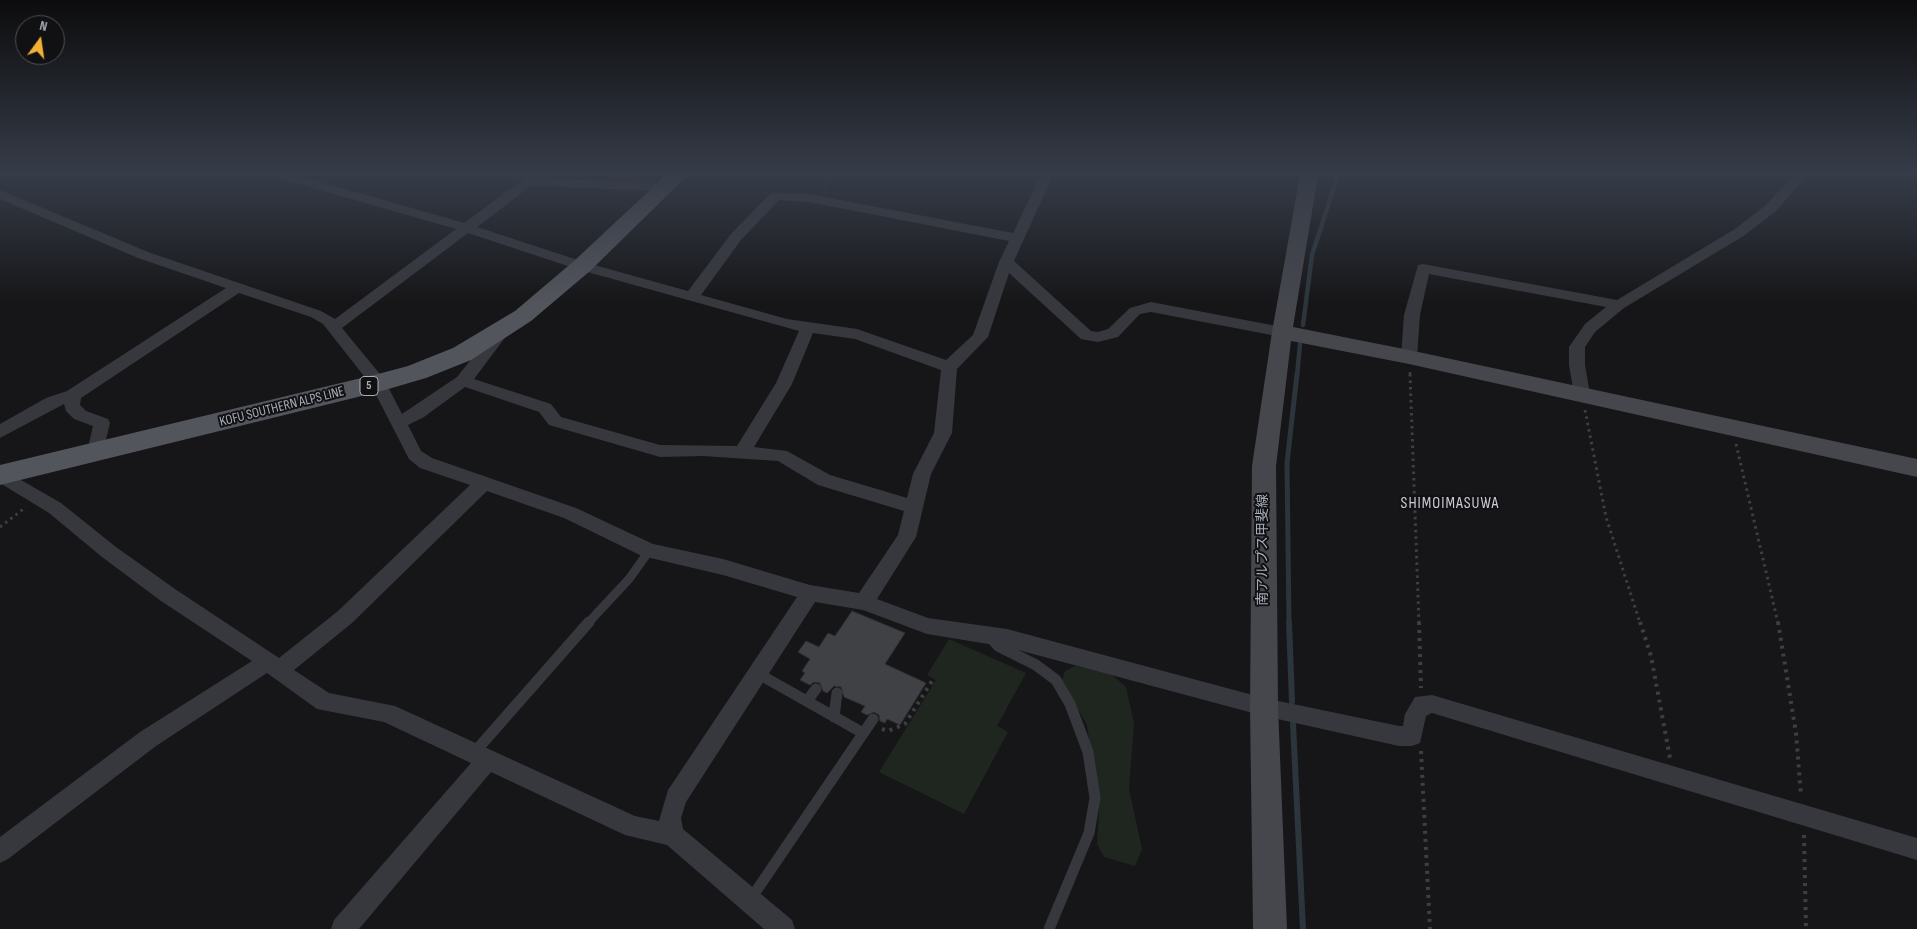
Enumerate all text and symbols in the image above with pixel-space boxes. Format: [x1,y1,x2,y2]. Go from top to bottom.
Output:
north arrow [15,15,65,65]
text: N [38,17,49,35]
road number: 5 [360,376,378,396]
street label: KOFU SOUTHERN ALPS LINE [218,383,346,431]
street label: 南アルプス甲斐線 [1255,494,1271,606]
district label: SHIMOIMASUWA [1399,494,1501,514]

